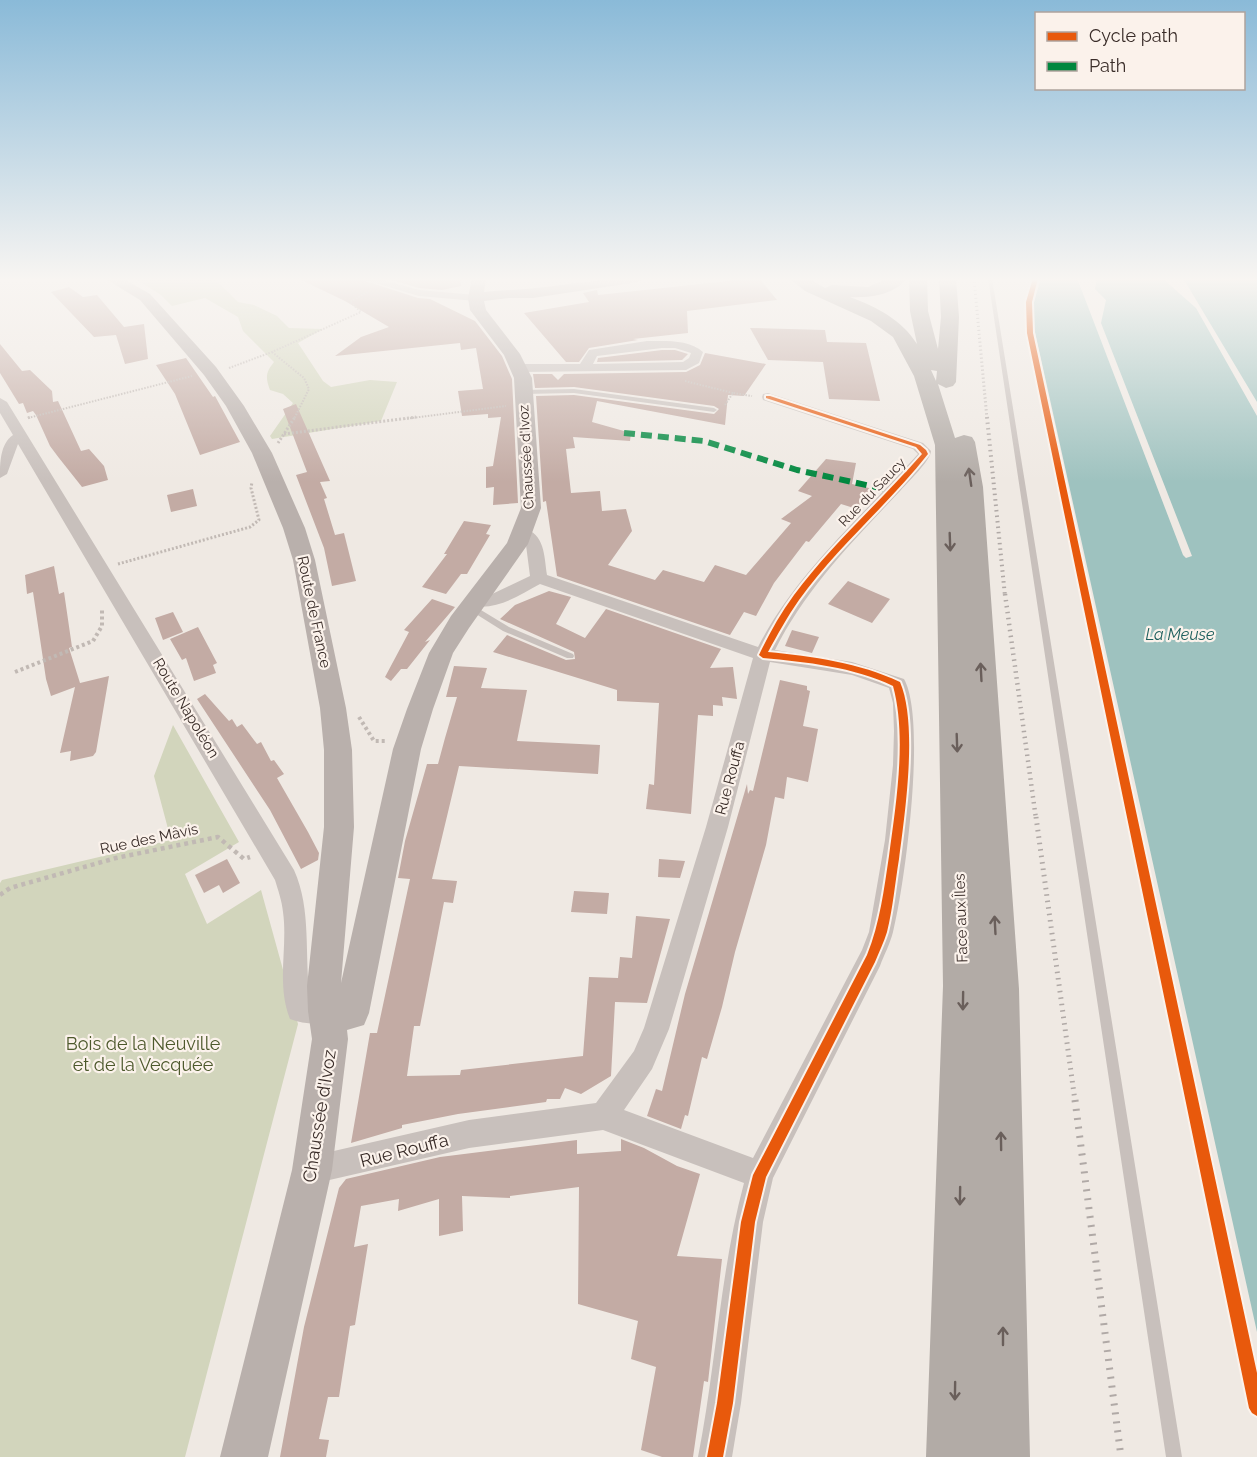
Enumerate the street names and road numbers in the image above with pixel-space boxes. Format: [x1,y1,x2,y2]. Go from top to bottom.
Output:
street label: Chaussée d'Ivoz [515,404,537,510]
street label: Rue du Saucy [835,454,909,530]
street label: Route de France [293,554,335,670]
street label: Route Napoléon [149,655,223,761]
street label: Rue Rouffa [712,739,748,817]
street label: Rue des Mâvis [98,820,200,858]
street label: Face aux Îles [950,873,972,963]
street label: Chaussée d'Ivoz [298,1048,340,1184]
street label: Rue Rouffa [358,1129,450,1171]

